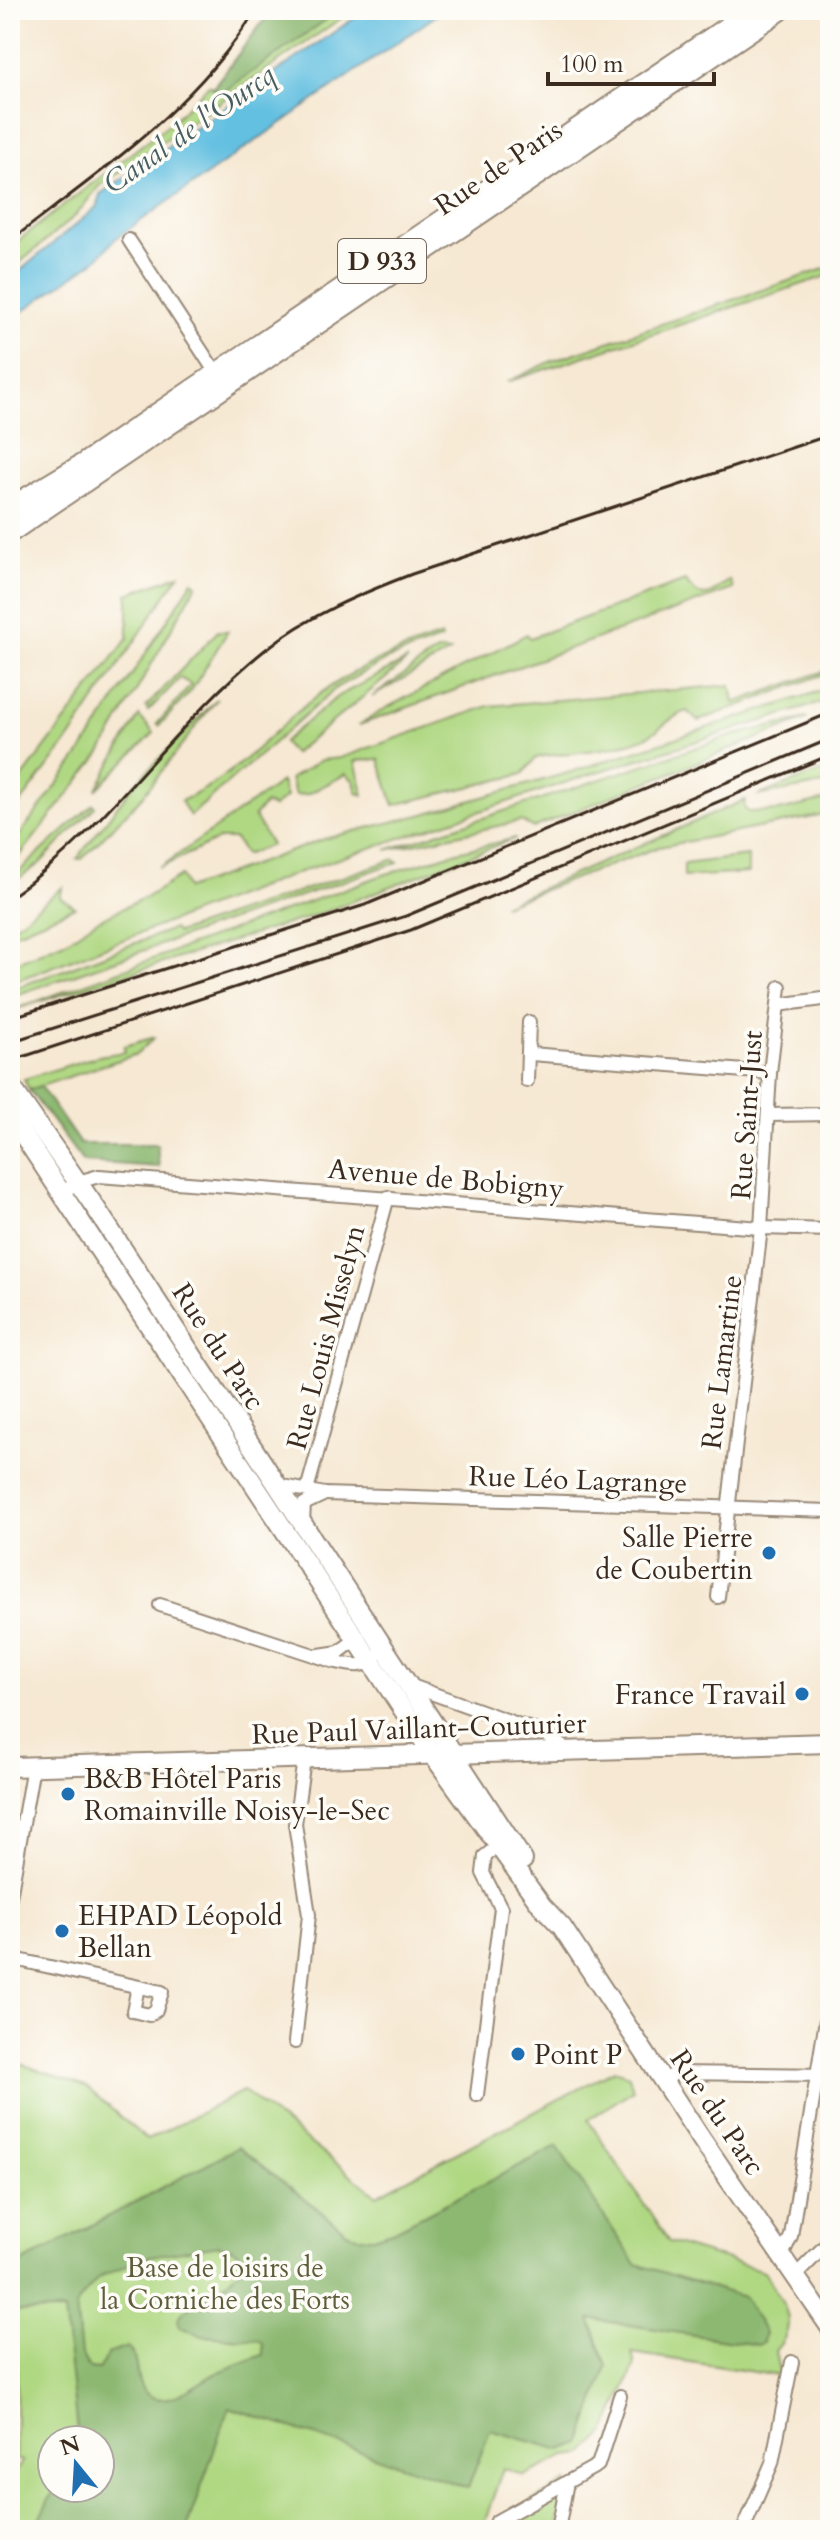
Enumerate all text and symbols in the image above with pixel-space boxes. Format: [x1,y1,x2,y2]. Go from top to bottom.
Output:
scale bar [548,36,714,86]
text: 100 m [560,48,624,81]
water label: Canal de l'Ourcq [95,55,283,204]
street label: Rue de Paris [427,111,570,224]
road number: D 933 [338,239,426,283]
street label: Rue Saint-Just [722,1029,772,1201]
street label: Avenue de Bobigny [326,1150,566,1208]
street label: Rue Louis Misselyn [278,1221,374,1454]
street label: Rue Lamartine [692,1273,752,1451]
street label: Rue du Parc [163,1276,273,1417]
street label: Rue Léo Lagrange [468,1457,688,1503]
place label: Salle Pierre de Coubertin [595,1519,753,1589]
marker: Salle Pierre de Coubertin [760,1544,778,1562]
place label: France Travail [615,1676,786,1714]
marker: France Travail [793,1685,811,1703]
street label: Rue Paul Vaillant-Couturier [251,1704,588,1754]
place label: B&B Hôtel Paris Romainville Noisy-le-Sec [84,1760,390,1830]
marker: B&B Hôtel Paris Romainville Noisy-le-Sec [59,1785,77,1803]
place label: EHPAD Léopold Bellan [78,1897,282,1967]
marker: EHPAD Léopold Bellan [53,1922,71,1940]
place label: Point P [534,2036,622,2074]
street label: Rue du Parc [661,2042,773,2183]
marker: Point P [509,2045,527,2063]
park label: Base de loisirs de la Corniche des Forts [100,2249,350,2319]
north arrow [36,2424,116,2504]
text: N [56,2429,84,2463]

